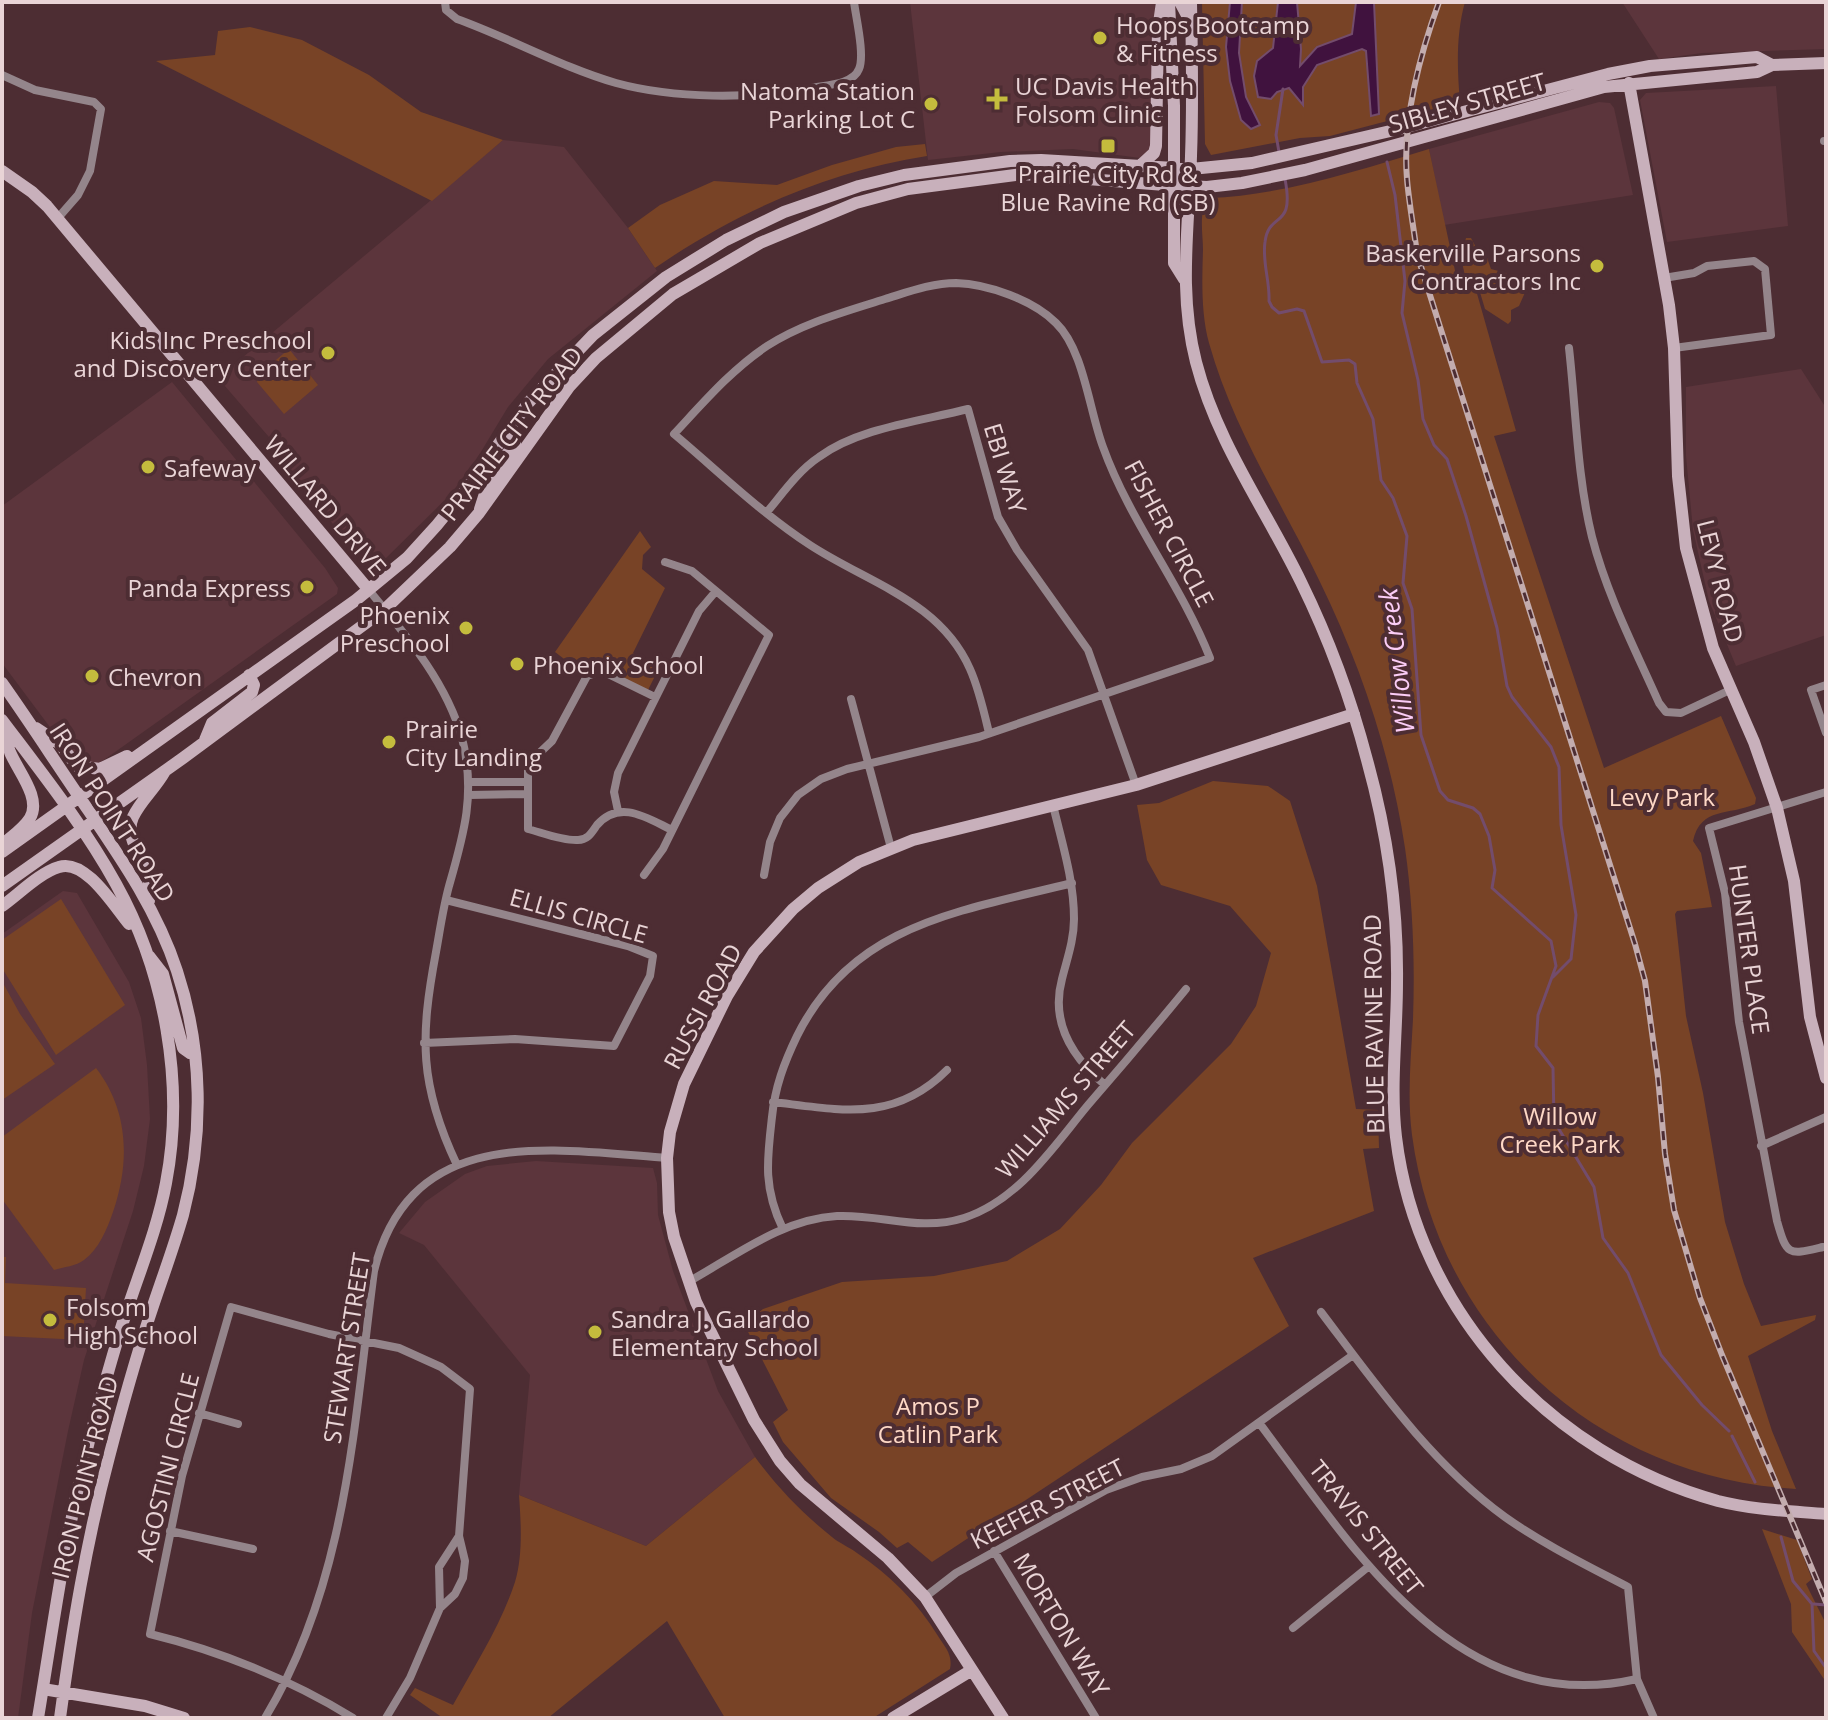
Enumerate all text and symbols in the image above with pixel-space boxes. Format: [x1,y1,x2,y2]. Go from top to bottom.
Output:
place label: Hoops Bootcamp & Fitness [1116,8,1310,69]
marker: Hoops Bootcamp & Fitness [1091,29,1109,47]
street label: SIBLEY STREET [1385,64,1549,140]
place label: UC Davis Health Folsom Clinic [1015,69,1194,130]
place label: Natoma Station Parking Lot C [740,74,915,135]
marker: UC Davis Health Folsom Clinic [986,88,1008,110]
marker: Natoma Station Parking Lot C [922,95,940,113]
marker: Prairie City Rd & Blue Ravine Rd (SB) [1099,137,1117,155]
place label: Prairie City Rd & Blue Ravine Rd (SB) [1000,157,1216,218]
place label: Baskerville Parsons Contractors Inc [1365,236,1581,297]
marker: Baskerville Parsons Contractors Inc [1588,257,1606,275]
place label: Kids Inc Preschool and Discovery Center [74,323,312,384]
street label: PRAIRIE CITY ROAD [432,339,590,527]
marker: Kids Inc Preschool and Discovery Center [319,344,337,362]
street label: EBI WAY [977,419,1035,518]
street label: WILLARD DRIVE [257,428,395,582]
place label: Safeway [164,451,257,484]
street label: FISHER CIRCLE [1117,454,1223,612]
marker: Safeway [139,458,157,476]
street label: LEVY ROAD [1690,516,1752,646]
place label: Panda Express [128,571,291,604]
marker: Panda Express [298,578,316,596]
water label: Willow Creek [1369,585,1423,736]
place label: Phoenix Preschool [340,598,450,659]
marker: Phoenix Preschool [457,619,475,637]
place label: Phoenix School [533,648,704,681]
marker: Phoenix School [508,655,526,673]
place label: Chevron [108,660,202,693]
marker: Chevron [83,667,101,685]
place label: Prairie City Landing [405,712,542,773]
street label: IRON POINT ROAD [43,716,183,908]
marker: Prairie City Landing [380,733,398,751]
park label: Levy Park [1609,780,1716,813]
street label: HUNTER PLACE [1722,862,1778,1036]
street label: ELLIS CIRCLE [506,880,652,950]
street label: BLUE RAVINE ROAD [1355,914,1391,1134]
street label: RUSSI ROAD [655,937,749,1075]
street label: WILLIAMS STREET [988,1014,1142,1184]
park label: Willow Creek Park [1500,1099,1621,1160]
street label: STEWART STREET [315,1250,377,1446]
place label: Folsom High School [66,1290,198,1351]
place label: Sandra J. Gallardo Elementary School [611,1302,819,1363]
marker: Folsom High School [41,1311,59,1329]
marker: Sandra J. Gallardo Elementary School [586,1323,604,1341]
street label: AGOSTINI CIRCLE [128,1369,206,1565]
street label: IRON POINT ROAD [43,1372,125,1582]
park label: Amos P Catlin Park [878,1389,999,1450]
street label: KEEFER STREET [964,1450,1130,1556]
street label: TRAVIS STREET [1302,1453,1432,1601]
street label: MORTON WAY [1006,1546,1118,1702]

